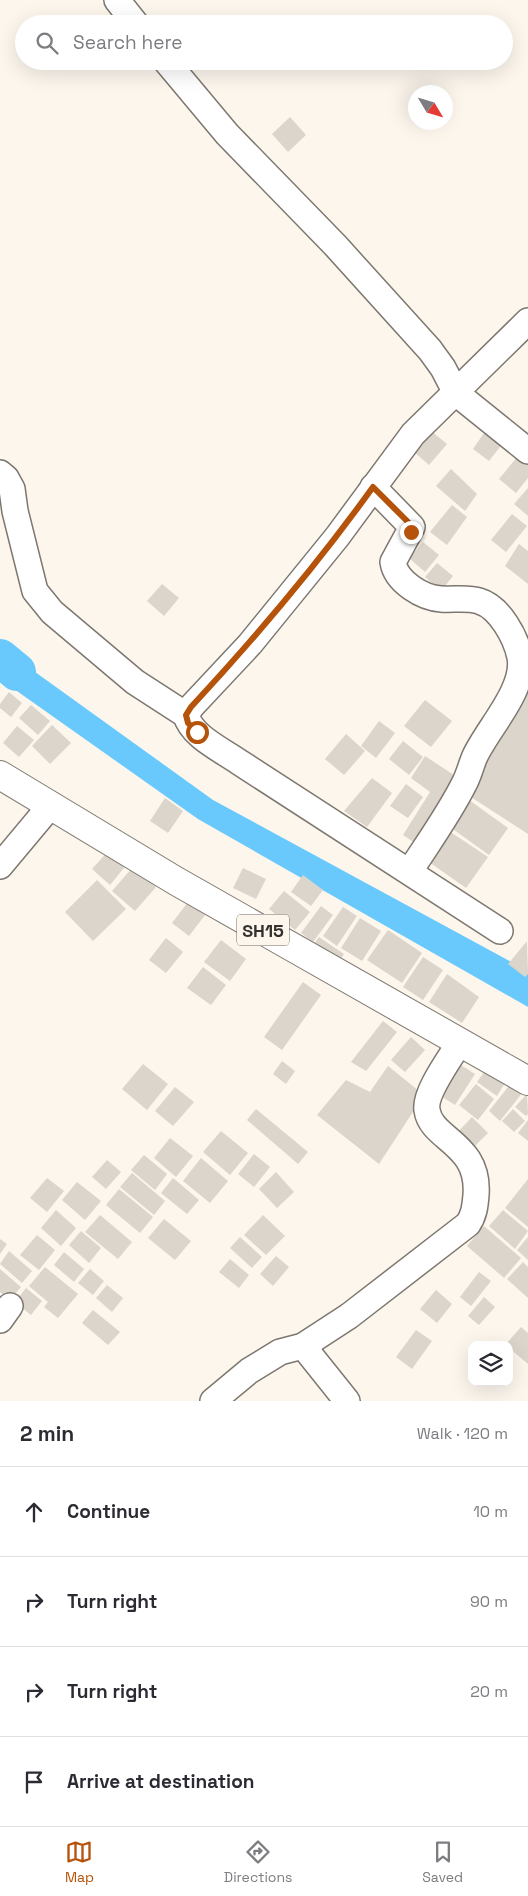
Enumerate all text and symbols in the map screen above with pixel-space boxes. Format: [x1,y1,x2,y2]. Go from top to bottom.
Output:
search box [15,15,513,70]
icon: search [33,29,61,57]
text: Search here [73,30,183,55]
north arrow [408,85,453,130]
route end [400,521,423,544]
route start [186,721,209,744]
road number: SH15 [237,914,289,946]
map controls [468,1341,513,1386]
button: layers [468,1341,513,1386]
text: 2 min [20,1420,74,1447]
text: Walk · 120 m [417,1423,508,1444]
icon: ahead [20,1498,48,1526]
text: Continue [67,1499,150,1524]
text: 10 m [473,1501,508,1522]
icon: right [20,1588,48,1616]
text: Turn right [67,1589,157,1614]
text: 90 m [470,1591,508,1612]
icon: right [20,1678,48,1706]
text: Turn right [67,1679,157,1704]
text: 20 m [470,1681,508,1702]
icon: arrive [20,1768,48,1796]
text: Arrive at destination [67,1769,255,1794]
tab: Map [65,1838,94,1886]
tab: Directions [224,1838,292,1886]
tab: Saved [422,1838,463,1886]

